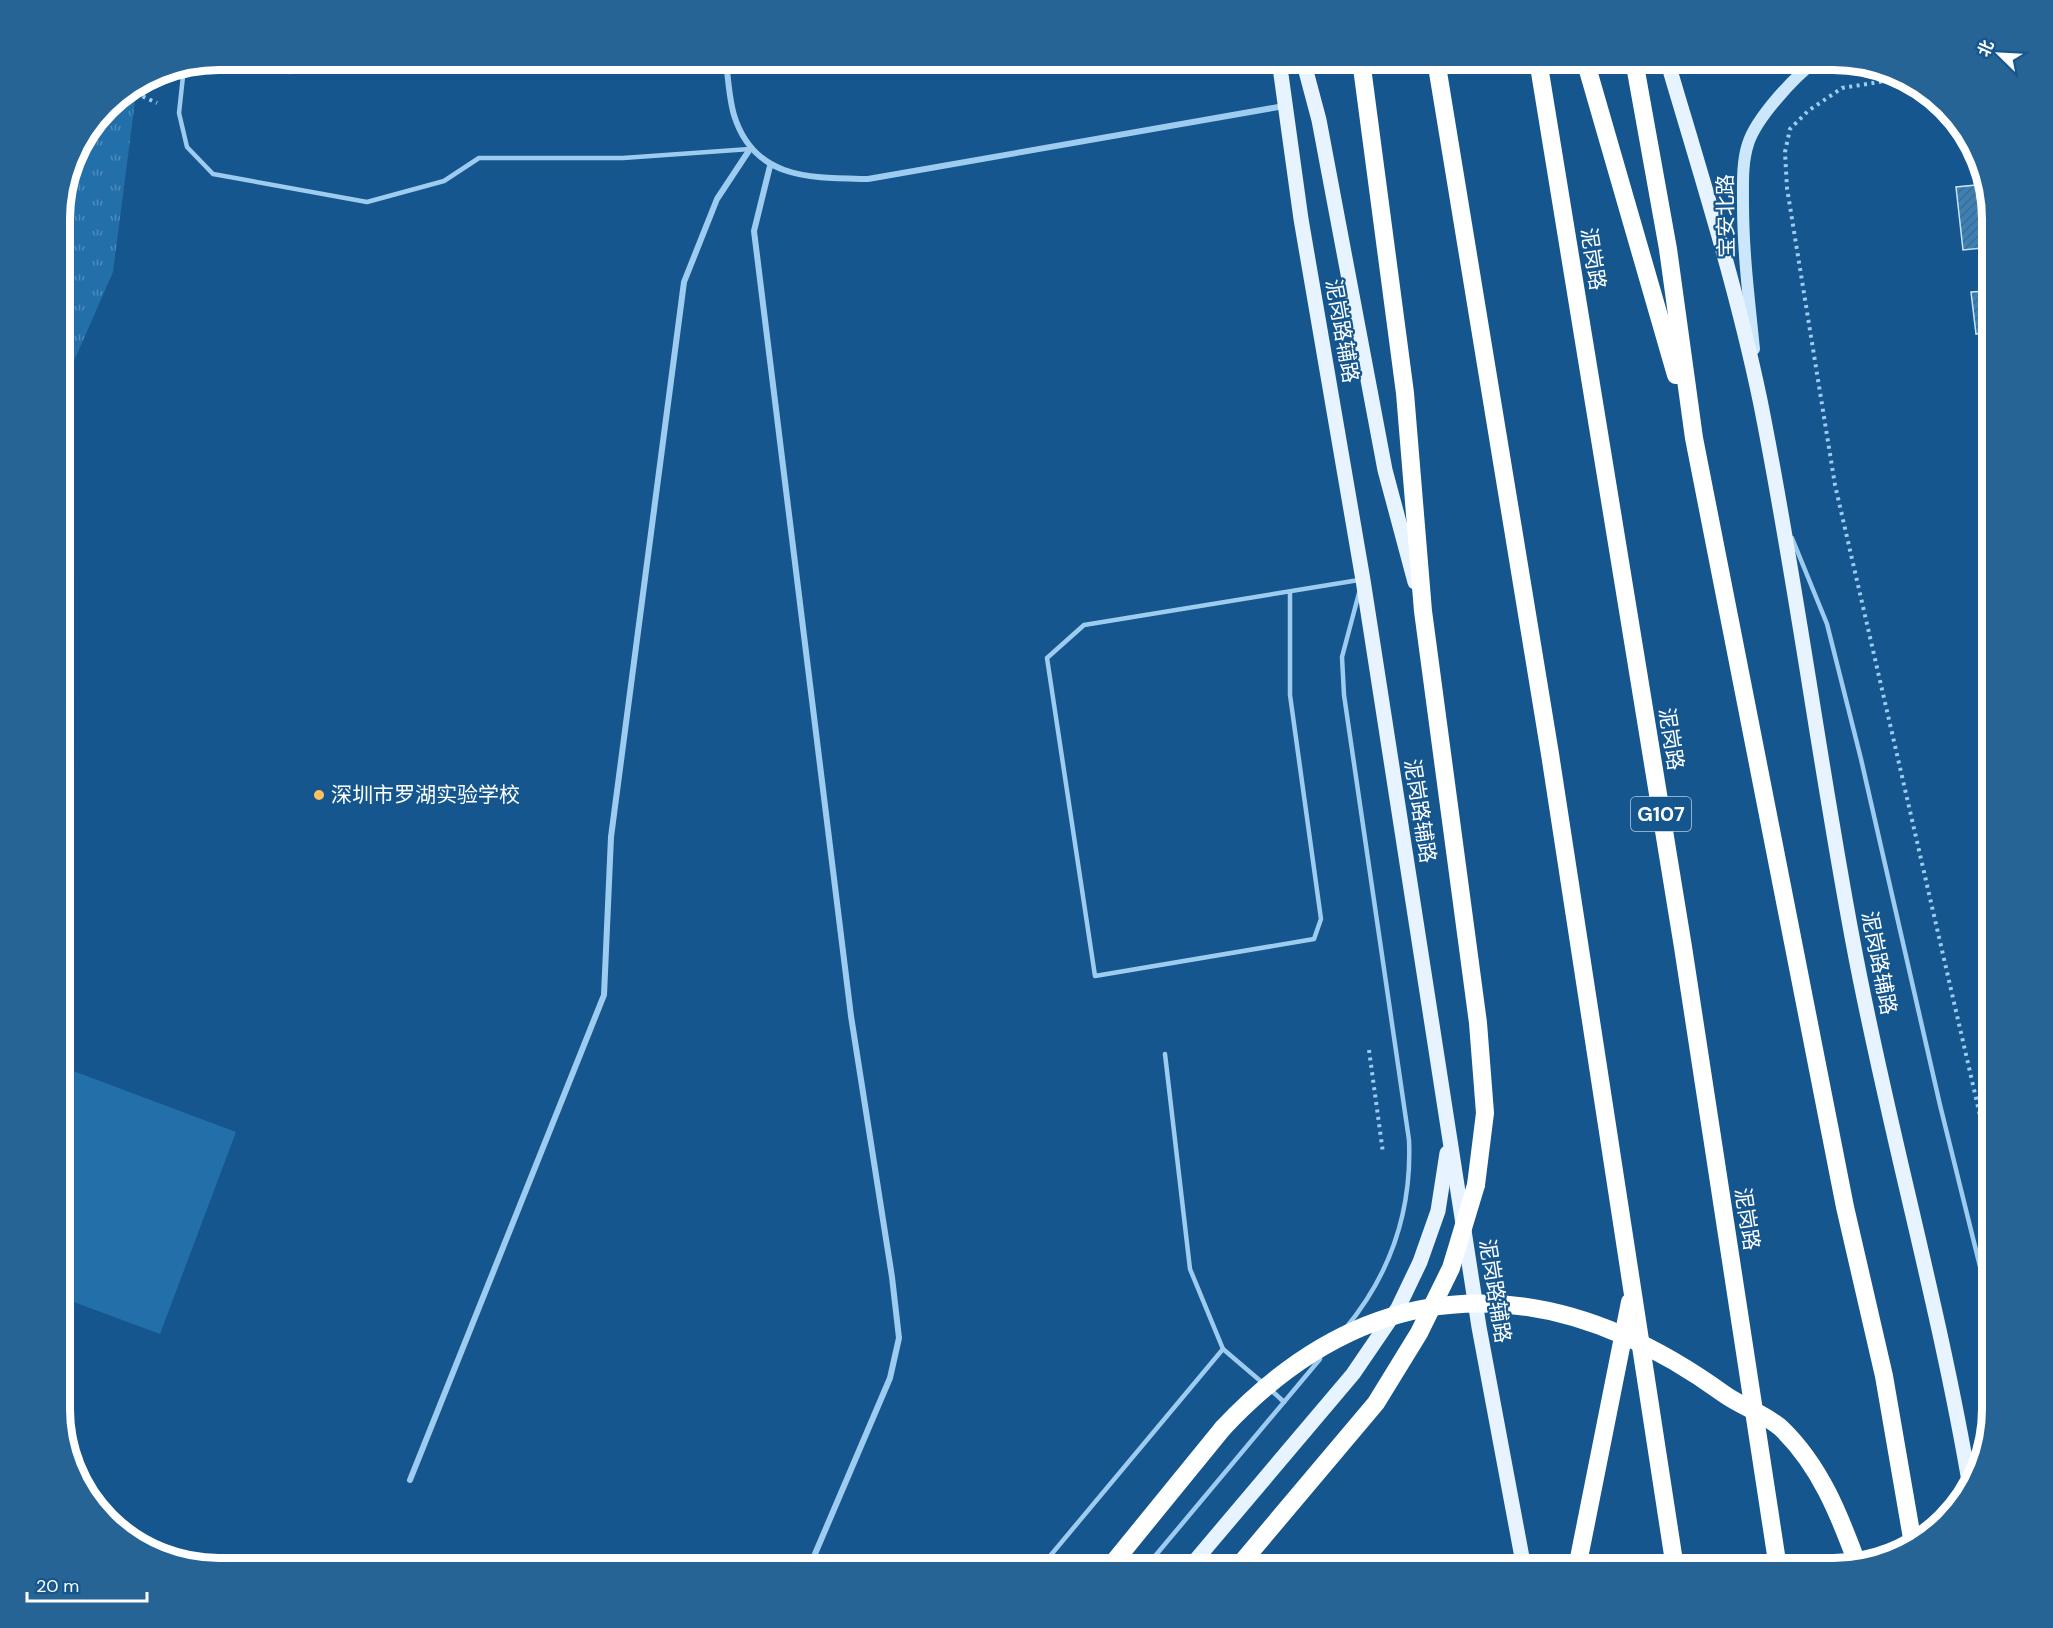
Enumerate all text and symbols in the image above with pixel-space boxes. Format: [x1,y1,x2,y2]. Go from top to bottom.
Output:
north arrow [1969,24,2029,84]
text: 北 [1973,37,1999,60]
street label: 宝安北路 [1711,174,1741,258]
street label: 泥岗路 [1574,226,1612,292]
street label: 泥岗路辅路 [1319,277,1365,385]
street label: 泥岗路 [1652,706,1690,772]
street label: 泥岗路辅路 [1398,757,1442,865]
place label: 深圳市罗湖实验学校 [331,781,520,809]
marker: 深圳市罗湖实验学校 [312,788,326,802]
road number: G107 [1631,797,1691,831]
street label: 泥岗路辅路 [1855,909,1903,1017]
street label: 泥岗路 [1728,1186,1766,1252]
street label: 泥岗路辅路 [1473,1237,1517,1345]
scale bar [27,1565,147,1603]
text: 20 m [36,1574,79,1598]

